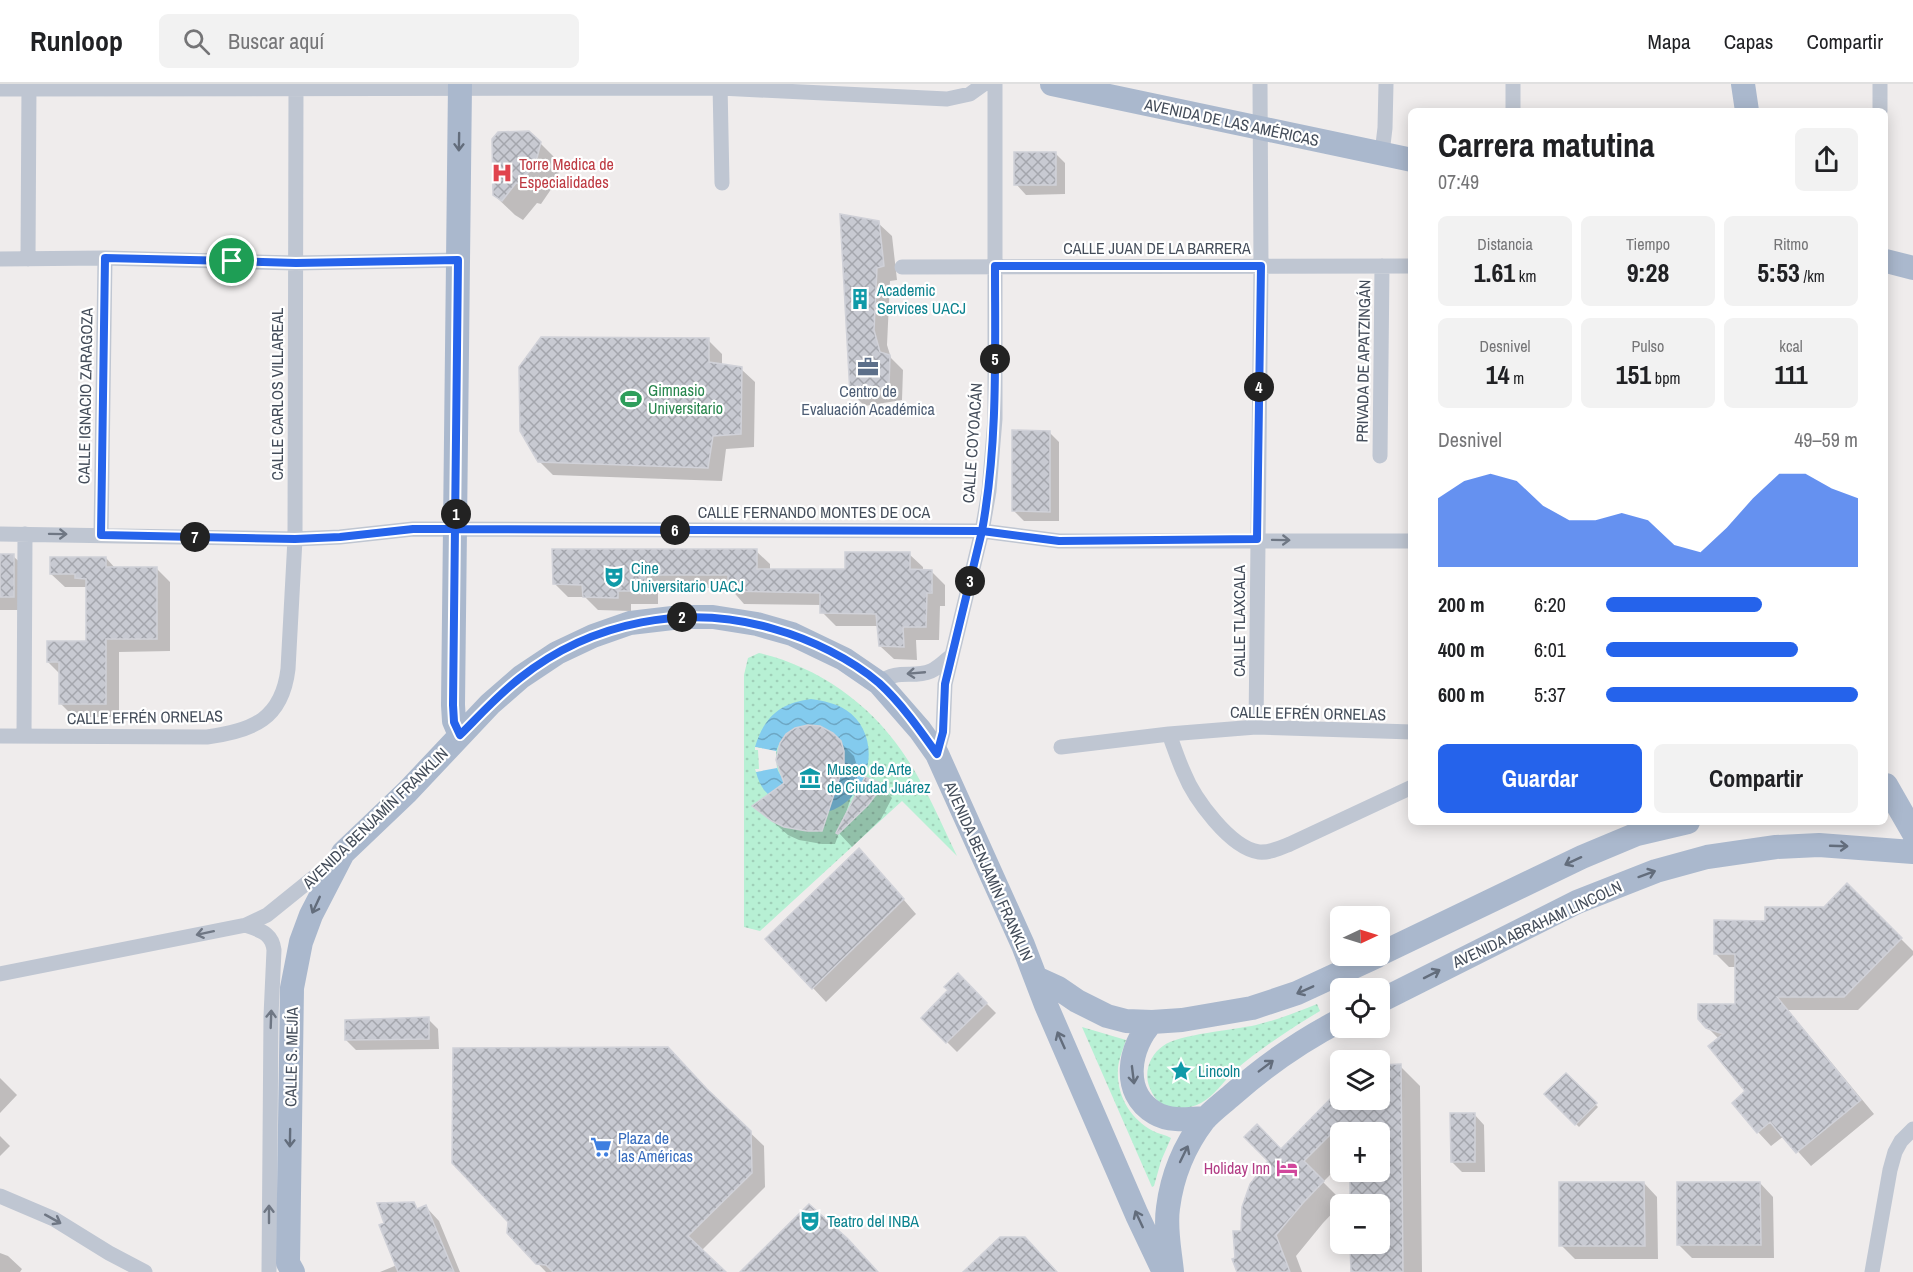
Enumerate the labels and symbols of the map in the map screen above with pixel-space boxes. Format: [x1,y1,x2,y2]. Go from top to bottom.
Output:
street label: AVENIDA DE LAS AMÉRICAS [1142,93,1321,151]
one-way arrow [453,132,465,152]
place label: Torre Medica de Especialidades [519,153,614,193]
hospital icon: Torre Medica de Especialidades [490,161,514,185]
pin [206,235,257,286]
street label: CALLE JUAN DE LA BARRERA [1063,237,1251,259]
place label: Academic Services UACJ [876,279,966,319]
street label: PRIVADA DE APATZINGÁN [1351,280,1375,442]
building icon: Academic Services UACJ [848,287,872,311]
street label: CALLE IGNACIO ZARAGOZA [72,307,98,484]
street label: CALLE CARLOS VILLAREAL [266,307,288,480]
pin: 5 [980,344,1010,374]
office icon: Centro de Evaluación Académica [856,355,880,379]
pin: 4 [1244,372,1274,402]
place label: Gimnasio Universitario [648,379,723,419]
place label: Centro de Evaluación Académica [801,380,935,420]
street label: CALLE COYOACÁN [957,382,987,504]
sports icon: Gimnasio Universitario [619,387,643,411]
pin: 1 [441,499,471,529]
street label: CALLE FERNANDO MONTES DE OCA [698,501,931,523]
pin: 6 [660,515,690,545]
pin: 7 [180,522,210,552]
one-way arrow [48,528,68,540]
one-way arrow [1271,534,1291,546]
place label: Cine Universitario UACJ [631,557,744,597]
theatre icon: Cine Universitario UACJ [602,565,626,589]
street label: CALLE TLAXCALA [1228,565,1250,677]
pin: 3 [955,566,985,596]
pin: 2 [667,602,697,632]
one-way arrow [907,668,927,679]
street label: CALLE EFRÉN ORNELAS [1230,701,1386,725]
street label: CALLE EFRÉN ORNELAS [67,705,223,729]
street label: AVENIDA BENJAMÍN FRANKLIN [297,743,453,894]
place label: Museo de Arte de Ciudad Juárez [827,758,931,798]
museum icon: Museo de Arte de Ciudad Juárez [798,766,822,790]
street label: AVENIDA BENJAMÍN FRANKLIN [939,777,1039,964]
one-way arrow [1828,841,1848,852]
one-way arrow [1565,856,1583,868]
one-way arrow [1637,868,1656,879]
street label: AVENIDA ABRAHAM LINCOLN [1448,875,1625,973]
one-way arrow [309,896,321,914]
north arrow [1330,906,1390,966]
one-way arrow [195,928,215,939]
one-way arrow [1423,968,1441,980]
one-way arrow [1296,984,1314,996]
street label: CALLE S. MEJÍA [279,1007,303,1107]
one-way arrow [265,1009,277,1029]
one-way arrow [1055,1032,1066,1050]
place icon: Lincoln [1169,1059,1193,1083]
place label: Lincoln [1198,1060,1240,1082]
one-way arrow [1258,1060,1274,1073]
one-way arrow [1128,1064,1139,1084]
place label: Plaza de las Américas [618,1127,693,1167]
one-way arrow [284,1128,295,1148]
supermarket icon: Plaza de las Américas [589,1135,613,1159]
one-way arrow [1179,1145,1191,1163]
hotel icon: Holiday Inn [1275,1156,1299,1180]
place label: Holiday Inn [1204,1157,1270,1179]
one-way arrow [263,1204,275,1224]
theatre icon: Teatro del INBA [798,1209,822,1233]
place label: Teatro del INBA [827,1210,919,1232]
one-way arrow [1133,1211,1144,1229]
one-way arrow [44,1214,62,1225]

